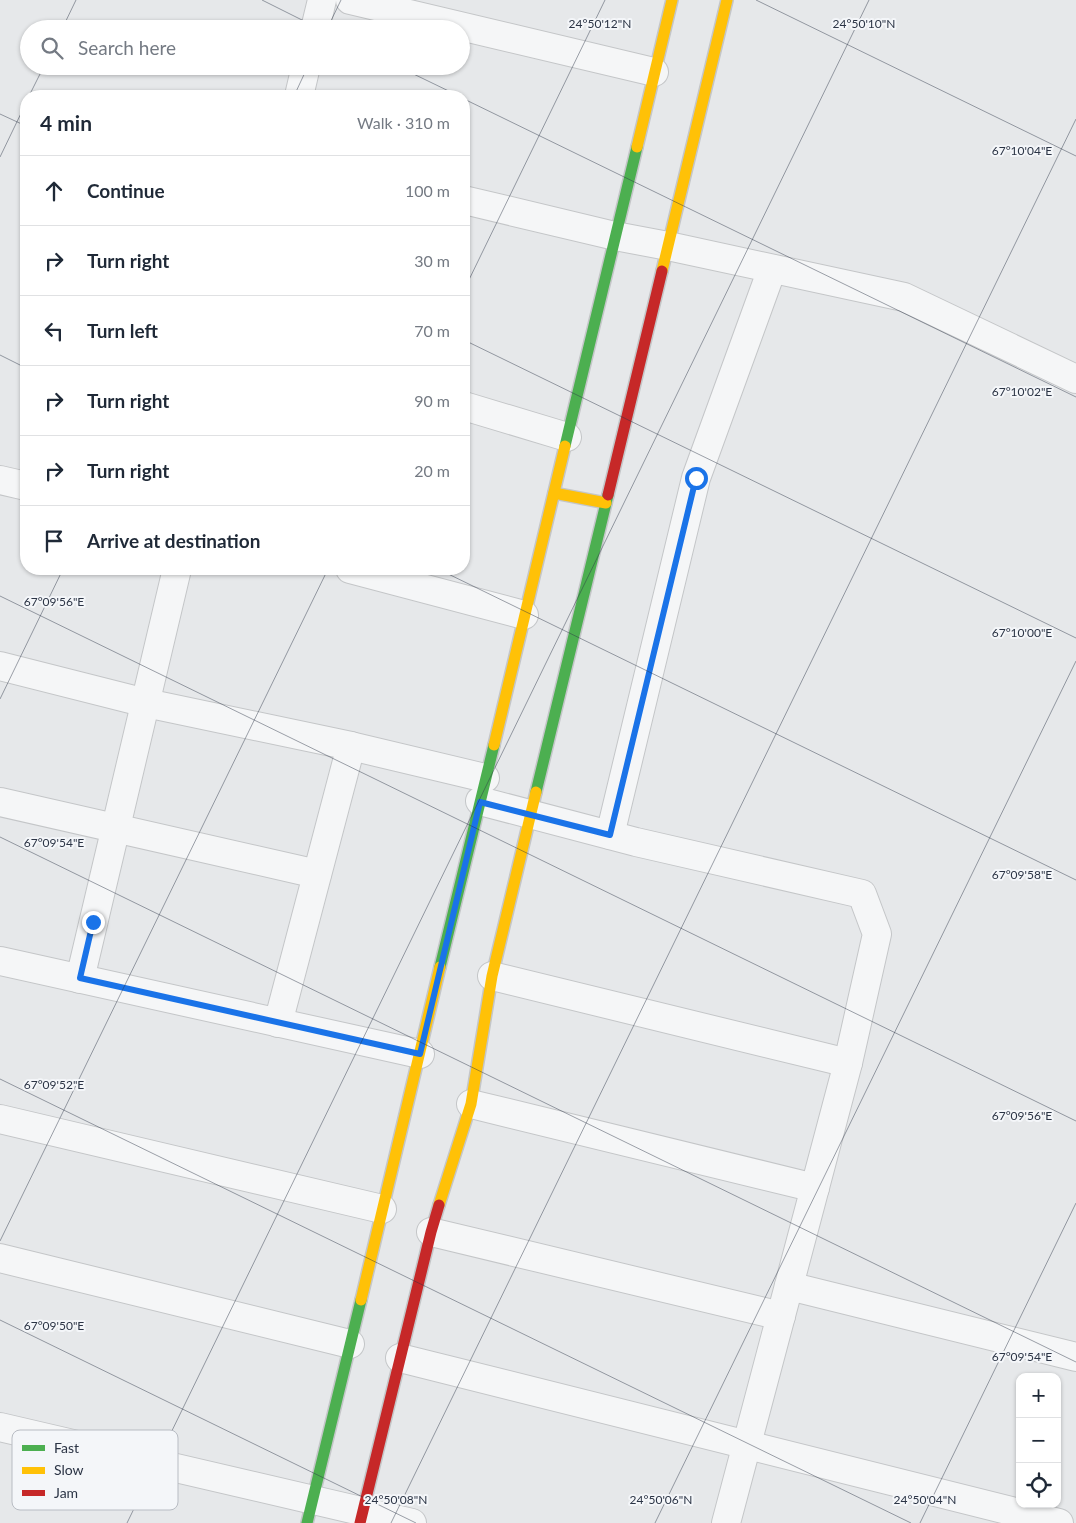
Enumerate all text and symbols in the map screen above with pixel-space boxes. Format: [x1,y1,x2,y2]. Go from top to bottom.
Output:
text: 24°50'12"N [569,16,631,31]
text: 24°50'10"N [833,16,895,31]
search box [20,20,470,75]
icon: search [38,34,66,62]
text: Search here [78,36,176,59]
text: 4 min [40,110,92,135]
text: Walk · 310 m [357,113,450,132]
text: 67°10'04"E [992,143,1052,158]
icon: ahead [40,177,68,205]
text: Continue [87,179,165,202]
text: 100 m [405,181,450,200]
icon: right [40,247,68,275]
text: Turn right [87,249,169,272]
text: 30 m [414,251,450,270]
icon: left [40,317,68,345]
text: Turn left [87,319,158,342]
text: 70 m [414,321,450,340]
text: 67°10'02"E [992,384,1052,399]
icon: right [40,387,68,415]
text: Turn right [87,389,169,412]
text: 90 m [414,391,450,410]
icon: right [40,457,68,485]
text: Turn right [87,459,169,482]
text: 20 m [414,461,450,480]
route start [685,467,708,490]
icon: arrive [40,527,68,555]
text: Arrive at destination [87,529,260,552]
text: 67°09'56"E [24,594,84,609]
text: 67°10'00"E [992,625,1052,640]
text: 67°09'54"E [24,835,84,850]
text: 67°09'58"E [992,867,1052,882]
route end [82,911,105,934]
text: 67°09'52"E [24,1077,84,1092]
text: 67°09'56"E [992,1108,1052,1123]
text: 67°09'50"E [24,1318,84,1333]
text: 67°09'54"E [992,1349,1052,1364]
map controls [1016,1373,1061,1508]
button: + [1016,1373,1061,1418]
button: − [1016,1418,1061,1463]
legend [12,1430,178,1510]
text: Fast [54,1439,79,1456]
text: Slow [54,1461,84,1478]
button: locate [1016,1463,1061,1508]
text: Jam [54,1484,78,1501]
text: 24°50'08"N [365,1492,427,1507]
text: 24°50'06"N [630,1492,692,1507]
text: 24°50'04"N [894,1492,956,1507]

